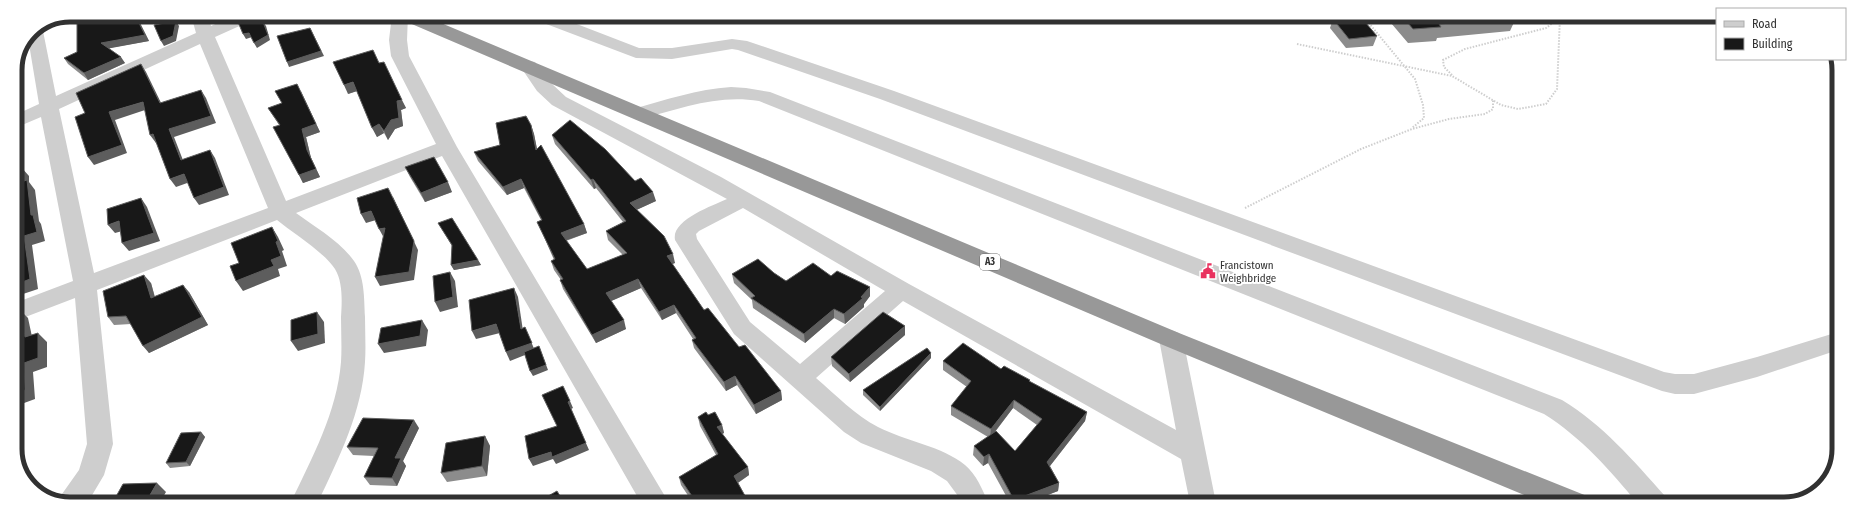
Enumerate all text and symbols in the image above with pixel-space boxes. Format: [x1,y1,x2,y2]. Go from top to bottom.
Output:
legend [1716,8,1846,60]
text: Road [1752,17,1777,31]
text: Building [1752,37,1793,51]
road number: A3 [980,254,1000,270]
place label: Francistown Weighbridge [1220,259,1276,285]
public building icon: Francistown Weighbridge [1199,262,1217,280]

